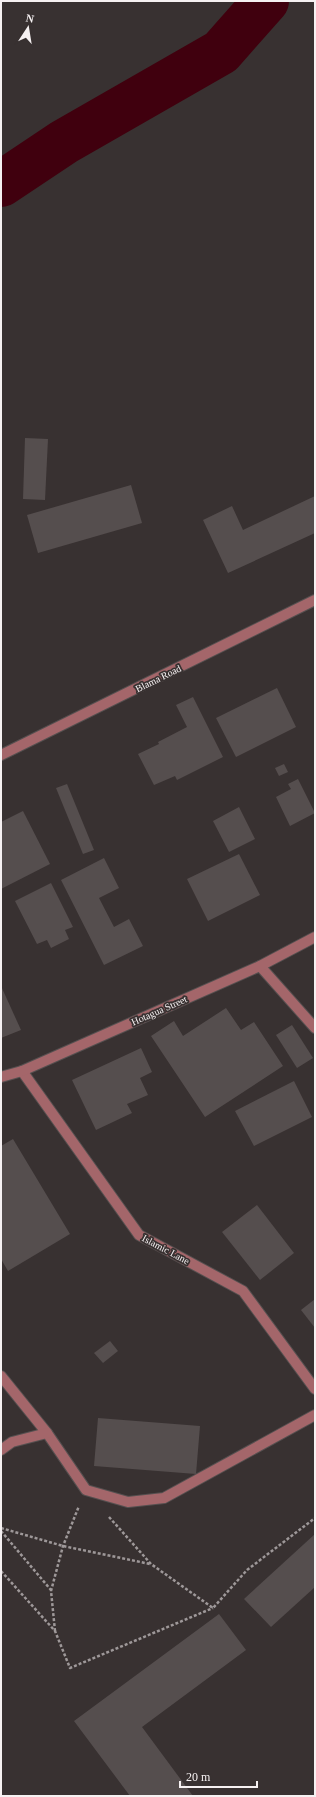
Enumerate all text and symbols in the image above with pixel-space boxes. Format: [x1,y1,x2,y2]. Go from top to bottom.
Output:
north arrow [8,8,48,48]
text: N [25,12,35,25]
street label: Blama Road [133,663,183,694]
street label: Hotagua Street [130,993,189,1028]
street label: Islamic Lane [140,1232,192,1267]
scale bar [180,1763,257,1789]
text: 20 m [186,1770,211,1784]

